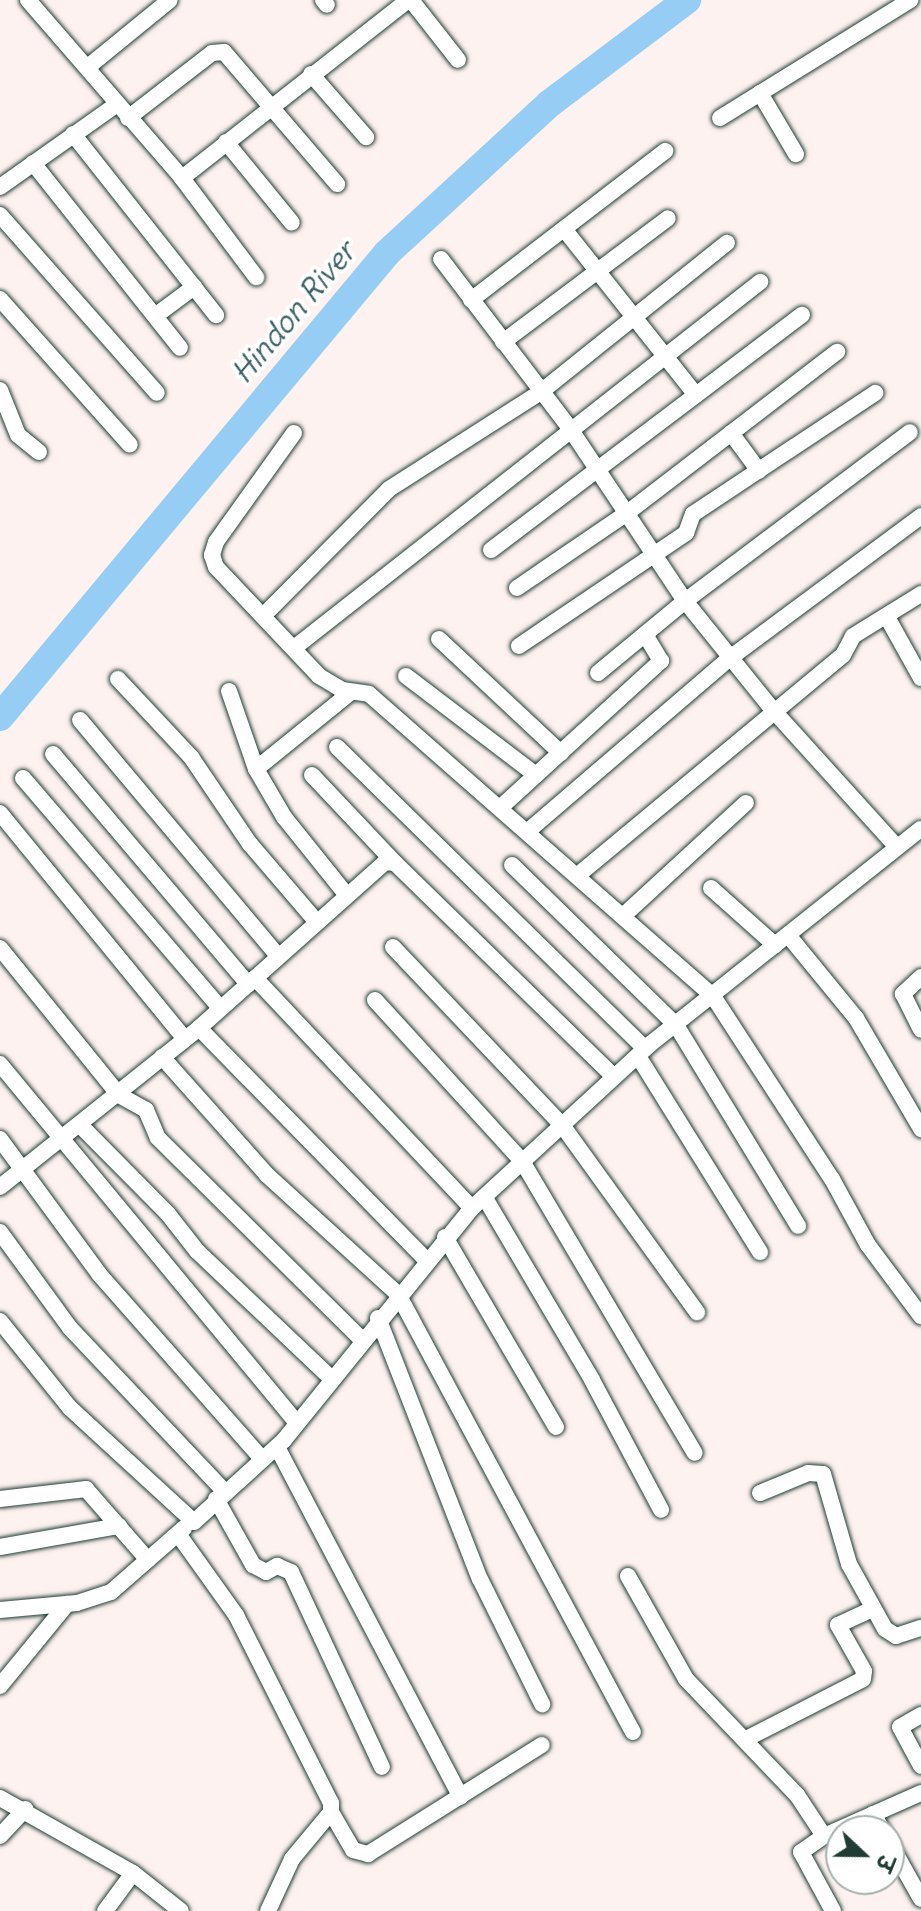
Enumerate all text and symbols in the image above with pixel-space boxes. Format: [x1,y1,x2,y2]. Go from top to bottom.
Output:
water label: Hindon River [223,234,363,390]
north arrow [825,1815,905,1895]
text: उ [870,1851,901,1875]

